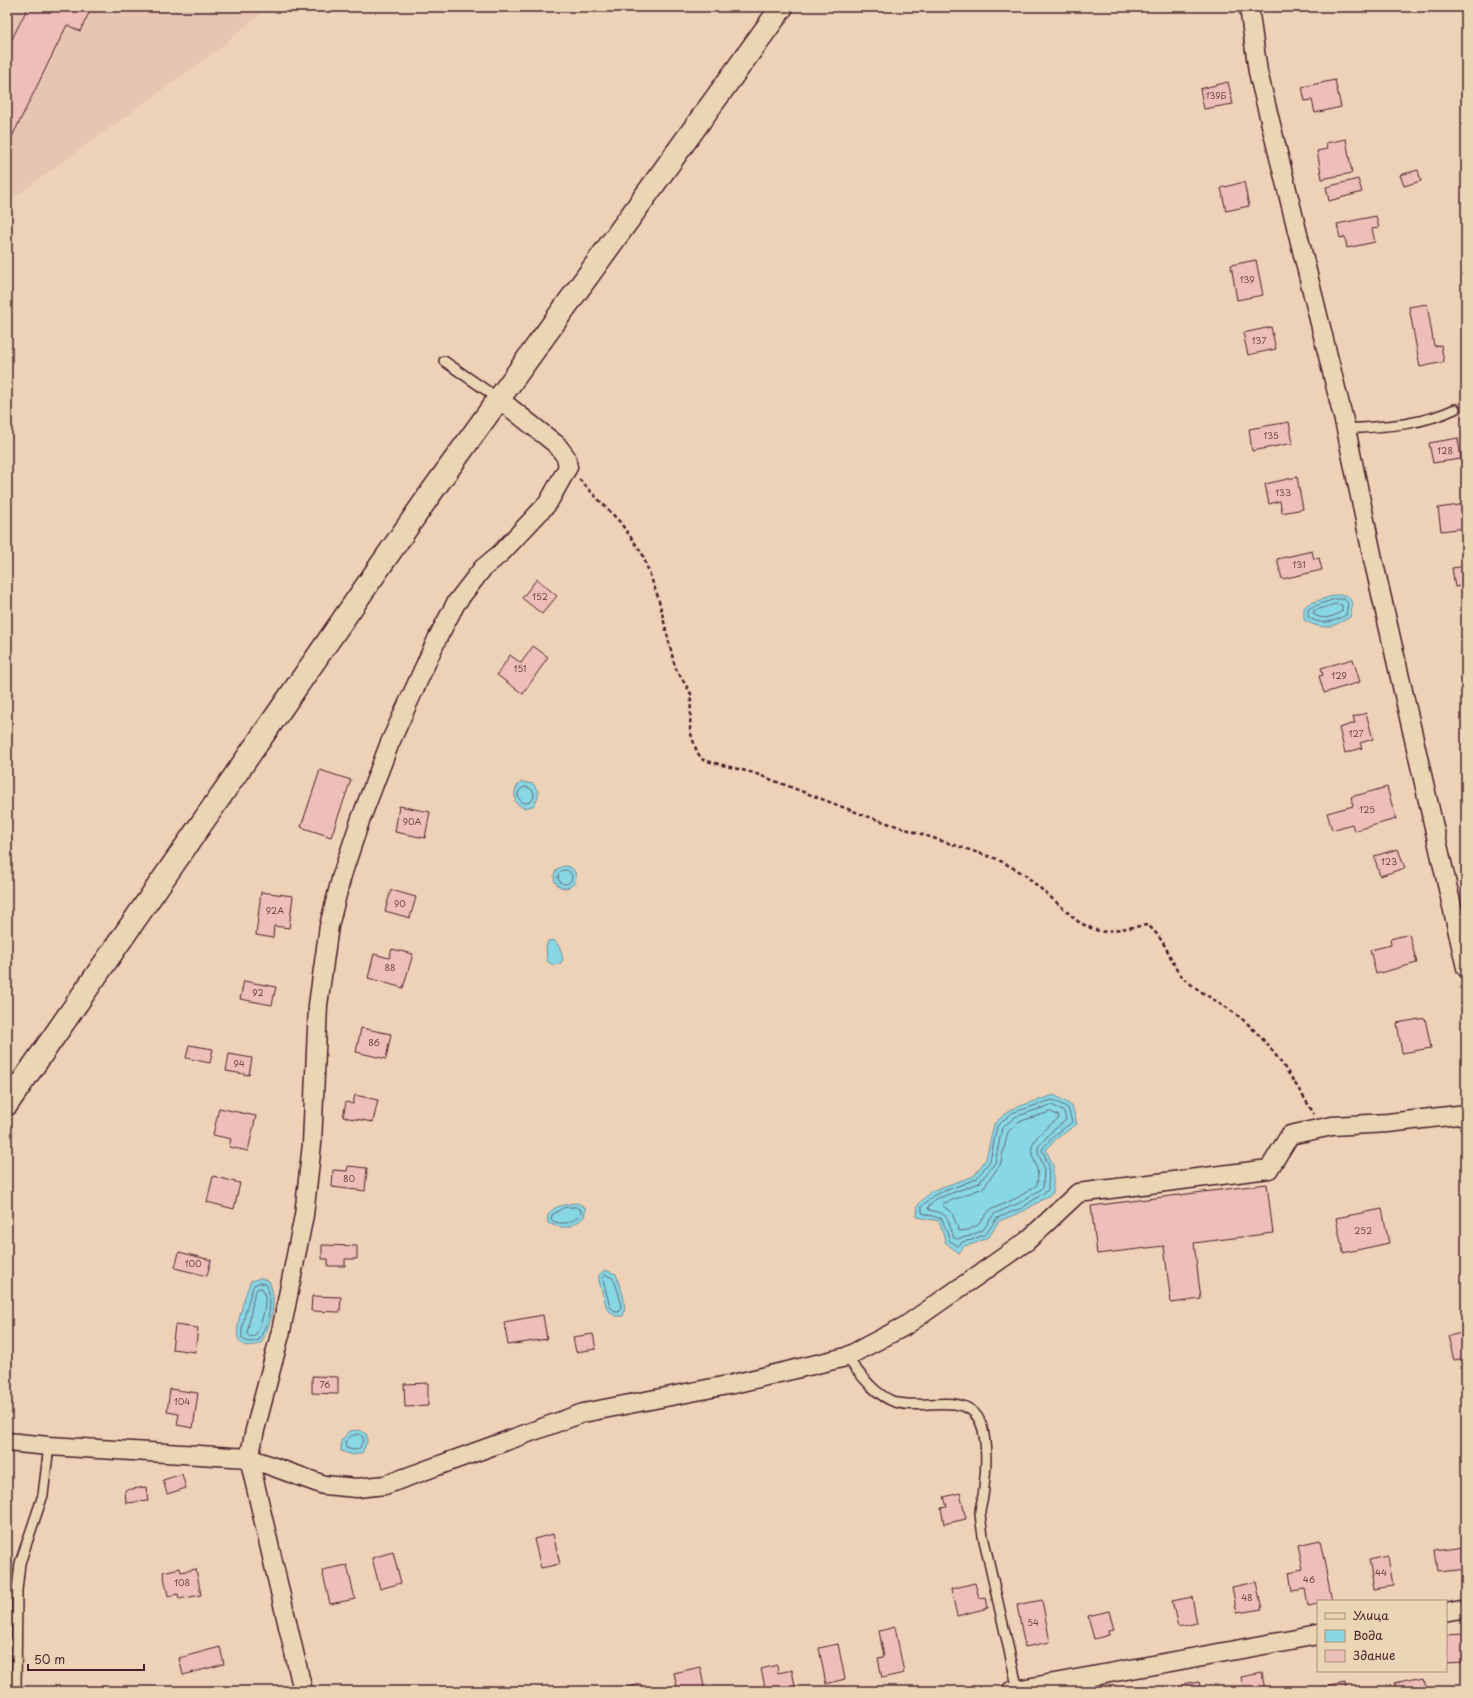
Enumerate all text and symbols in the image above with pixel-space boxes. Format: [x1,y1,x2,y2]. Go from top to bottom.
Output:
house number: 139Б [1206,88,1227,102]
house number: 139 [1239,272,1255,286]
house number: 137 [1252,333,1266,347]
house number: 135 [1263,428,1279,442]
house number: 128 [1437,443,1453,457]
house number: 133 [1275,485,1291,499]
house number: 131 [1292,557,1306,571]
house number: 152 [532,589,548,603]
house number: 151 [513,661,527,675]
house number: 129 [1331,668,1347,682]
house number: 127 [1348,726,1364,740]
house number: 125 [1359,802,1375,816]
house number: 90А [403,814,421,828]
house number: 123 [1381,854,1397,868]
house number: 90 [394,896,406,910]
house number: 92А [266,903,284,917]
house number: 88 [384,960,396,974]
house number: 92 [252,985,264,999]
house number: 86 [368,1035,380,1049]
house number: 94 [233,1056,245,1070]
house number: 80 [343,1171,356,1185]
house number: 252 [1354,1223,1372,1237]
house number: 100 [184,1256,202,1270]
house number: 76 [320,1377,330,1391]
house number: 104 [174,1394,190,1408]
house number: 44 [1375,1565,1387,1579]
house number: 46 [1303,1572,1315,1586]
house number: 108 [174,1575,190,1589]
house number: 48 [1241,1590,1253,1604]
legend [1317,1600,1447,1672]
text: Улица [1353,1606,1389,1624]
house number: 54 [1027,1615,1039,1629]
text: Вода [1353,1626,1383,1644]
scale bar [28,1646,144,1672]
text: Здание [1353,1646,1395,1664]
text: 50 m [34,1650,65,1668]

